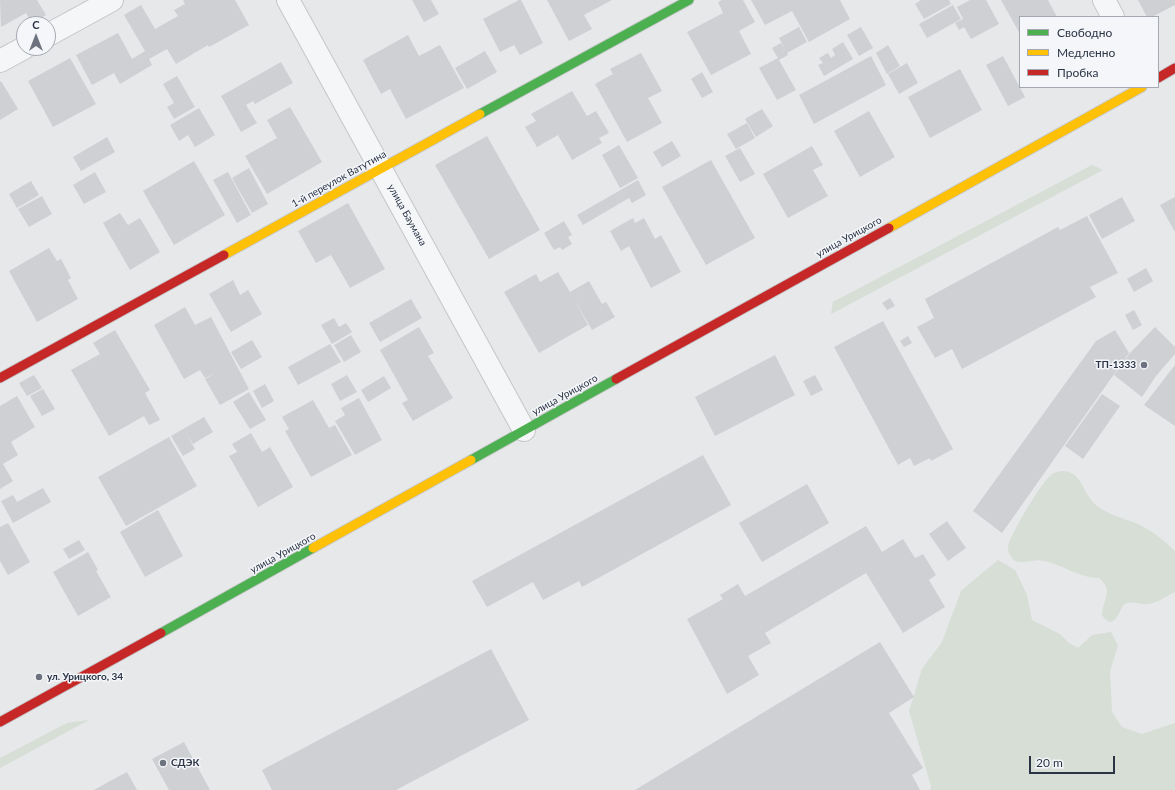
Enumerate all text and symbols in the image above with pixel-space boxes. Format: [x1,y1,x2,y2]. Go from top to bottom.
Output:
north arrow [16,16,56,56]
legend [1019,16,1159,88]
text: С [32,18,40,31]
text: Свободно [1057,25,1112,40]
text: Медленно [1057,45,1115,60]
text: Пробка [1057,65,1098,80]
street label: 1-й переулок Ватутина [290,148,388,210]
street label: улица Баумана [385,182,429,248]
street label: улица Урицкого [814,214,884,260]
place label: ТП-1333 [1096,359,1136,371]
marker: ТП-1333 [1139,360,1149,370]
street label: улица Урицкого [530,372,600,418]
street label: улица Урицкого [248,530,318,576]
place label: ул. Урицкого, 34 [47,671,123,683]
marker: ул. Урицкого, 34 [34,672,44,682]
scale bar [1031,748,1117,774]
text: 20 m [1036,755,1063,770]
place label: СДЭК [171,757,199,769]
marker: СДЭК [158,758,168,768]

